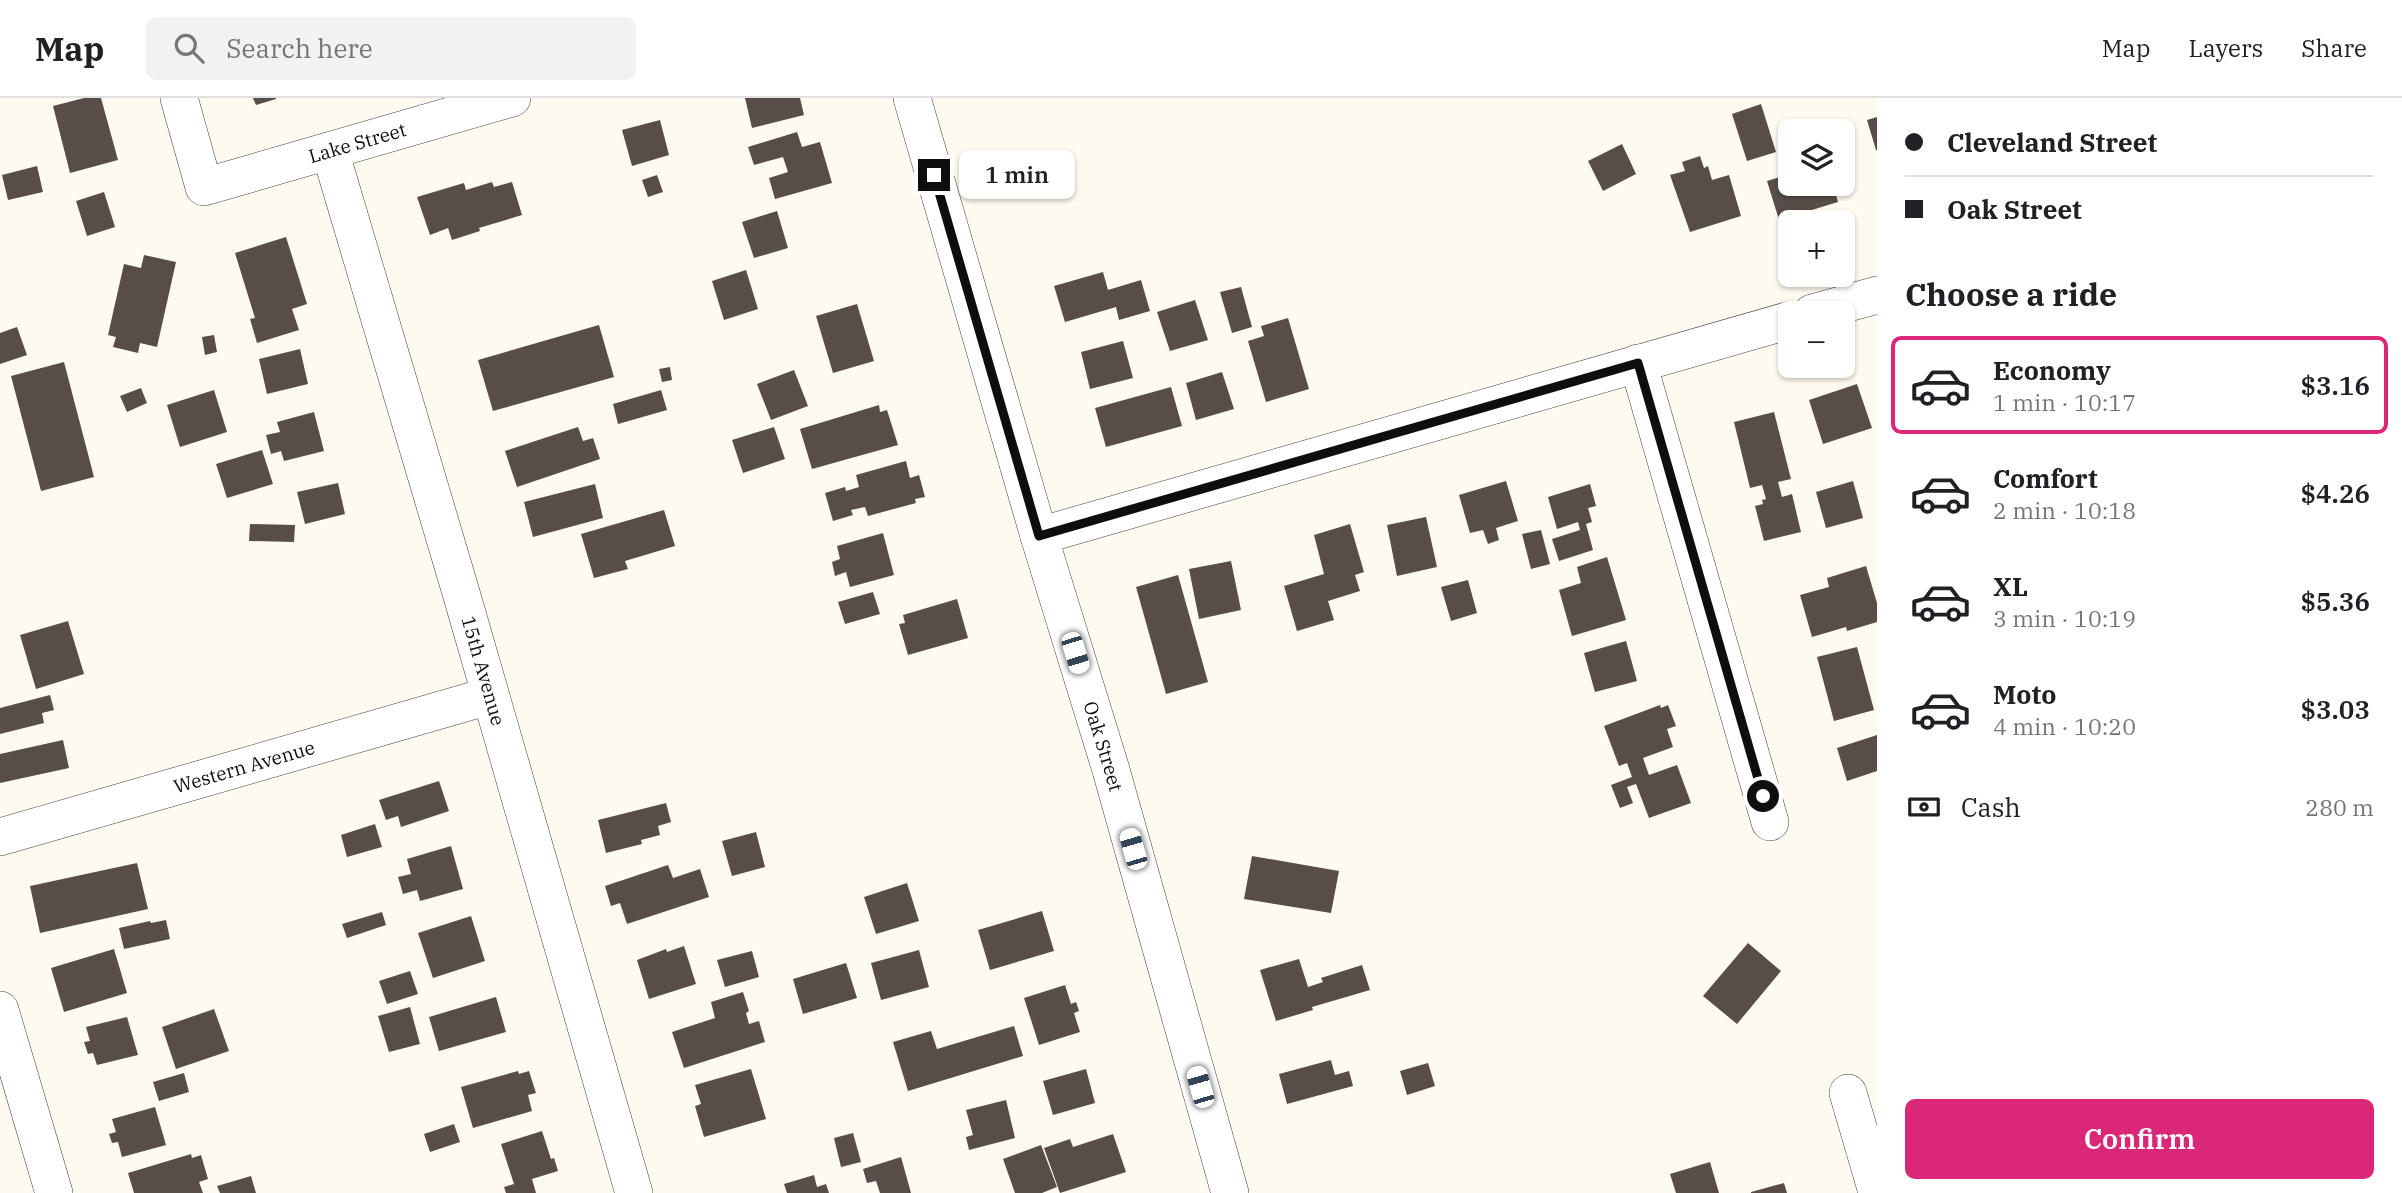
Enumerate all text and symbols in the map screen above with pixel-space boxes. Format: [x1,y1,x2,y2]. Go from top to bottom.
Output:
search box [146,17,636,80]
text: Map [35,27,104,70]
icon: search [170,29,208,67]
text: Search here [226,31,373,65]
text: Map [2102,32,2150,64]
text: Layers [2188,32,2263,64]
text: Share [2301,32,2367,64]
street label: Lake Street [306,117,409,168]
map controls [1778,119,1855,378]
button: layers [1778,119,1855,196]
text: Cleveland Street [1947,125,2157,159]
callout: 1 min [958,150,1074,200]
route end [918,159,950,191]
text: 1 min [985,159,1049,189]
text: Oak Street [1947,192,2082,226]
button: + [1778,210,1855,287]
text: Choose a ride [1905,273,2117,315]
button: − [1778,301,1855,378]
text: Economy [1993,353,2111,387]
icon: car [1909,354,1972,417]
text: $3.16 [2301,368,2370,402]
text: 1 min · 10:17 [1993,387,2136,417]
text: Comfort [1993,461,2098,495]
icon: car [1909,462,1972,525]
text: $4.26 [2301,476,2370,510]
text: 2 min · 10:18 [1993,495,2136,525]
text: XL [1993,569,2028,603]
icon: car [1909,570,1972,633]
text: $5.36 [2301,584,2370,618]
text: 3 min · 10:19 [1993,603,2136,633]
street label: 15th Avenue [456,613,511,728]
car [1059,630,1092,676]
text: Moto [1993,677,2056,711]
icon: car [1909,678,1972,741]
text: $3.03 [2301,692,2370,726]
street label: Oak Street [1079,698,1128,794]
text: 4 min · 10:20 [1993,711,2136,741]
street label: Western Avenue [171,735,317,798]
route start [1747,780,1779,812]
icon: cash [1905,788,1943,826]
text: Cash [1961,790,2021,824]
text: 280 m [2305,792,2374,822]
car [1118,826,1149,872]
car [1185,1064,1216,1110]
button: Confirm [1905,1099,2374,1179]

